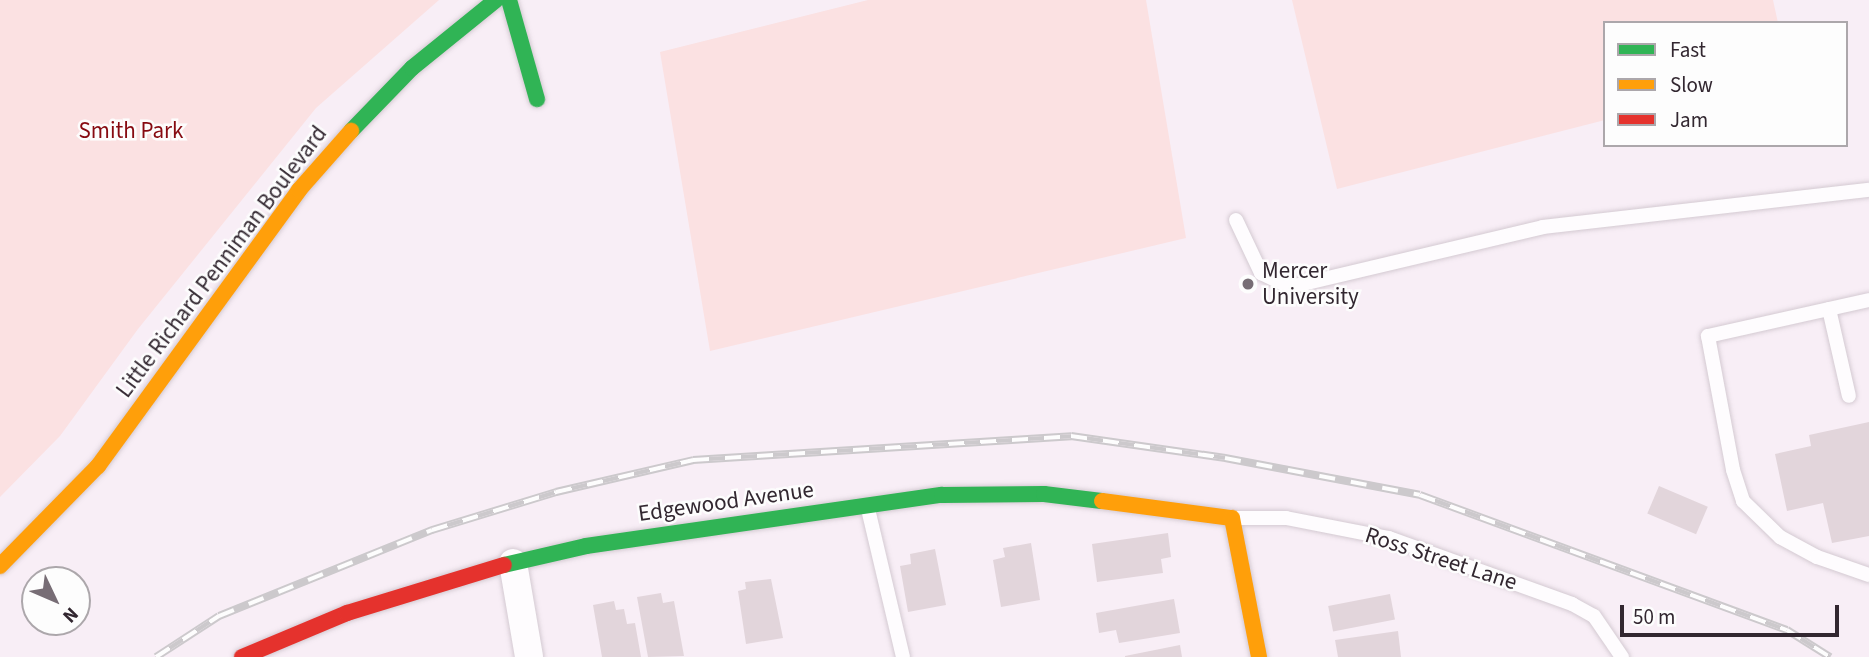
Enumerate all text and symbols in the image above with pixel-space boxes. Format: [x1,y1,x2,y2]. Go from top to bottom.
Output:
legend [1603,21,1848,147]
text: Fast [1670,35,1706,65]
text: Slow [1670,70,1713,100]
text: Jam [1670,105,1708,135]
park label: Smith Park [79,117,183,145]
street label: Little Richard Penniman Boulevard [111,121,333,403]
place label: Mercer University [1262,257,1359,311]
marker: Mercer University [1240,276,1256,292]
street label: Edgewood Avenue [636,476,816,528]
street label: Ross Street Lane [1362,521,1520,597]
north arrow [21,566,91,636]
scale bar [1624,590,1843,634]
text: N [56,601,84,628]
text: 50 m [1633,602,1675,632]

